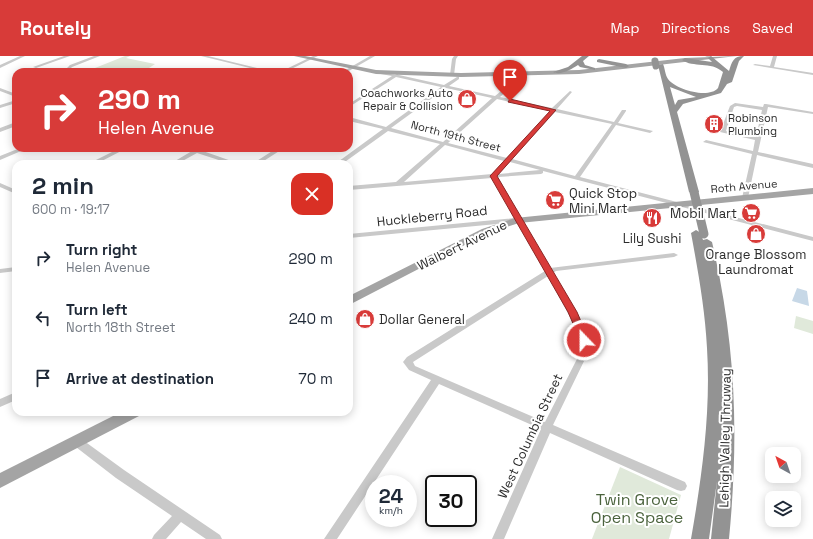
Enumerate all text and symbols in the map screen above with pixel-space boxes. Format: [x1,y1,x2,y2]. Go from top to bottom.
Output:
text: Routely [20,16,91,41]
text: Map [610,19,640,37]
text: Directions [662,19,730,37]
text: Saved [752,19,793,37]
pin [493,60,527,101]
icon: arrive [499,66,521,88]
text: 290 m [98,81,181,117]
icon: right [32,84,84,136]
place label: Coachworks Auto Repair & Collision [360,86,453,113]
shop icon: Coachworks Auto Repair & Collision [456,88,478,110]
place label: Robinson Plumbing [728,111,778,138]
building icon: Robinson Plumbing [703,113,725,135]
text: Helen Avenue [98,116,215,139]
street label: North 19th Street [410,117,502,155]
text: 2 min [32,170,94,201]
button: close [291,173,333,215]
street label: Roth Avenue [710,176,778,196]
place label: Quick Stop Mini Mart [569,185,637,217]
supermarket icon: Quick Stop Mini Mart [544,189,566,211]
text: 600 m · 19:17 [32,201,110,218]
street label: Huckleberry Road [376,202,488,230]
supermarket icon: Mobil Mart [740,202,762,224]
place label: Mobil Mart [670,205,737,222]
restaurant icon: Lily Sushi [641,207,663,229]
street label: Walbert Avenue [414,216,510,274]
shop icon: Orange Blossom Laundromat [745,223,767,245]
place label: Lily Sushi [623,230,681,247]
text: Turn right [66,240,137,259]
place label: Orange Blossom Laundromat [706,246,806,278]
icon: right [32,247,54,269]
text: 290 m [288,249,333,268]
text: Helen Avenue [66,259,150,276]
text: Turn left [66,300,128,319]
icon: left [32,307,54,329]
shop icon: Dollar General [354,308,376,330]
text: 240 m [289,309,333,328]
place label: Dollar General [379,311,465,328]
text: North 18th Street [66,319,175,336]
position arrow [563,319,605,361]
icon: arrive [32,367,54,389]
street label: Lehigh Valley Thruway [715,368,735,508]
text: Arrive at destination [66,369,214,388]
text: 70 m [298,369,333,388]
street label: West Columbia Street [494,371,566,501]
north arrow [765,447,801,483]
map controls [765,447,801,527]
speed limit sign: 30 [425,475,477,527]
text: 24 [379,483,403,509]
park label: Twin Grove Open Space [591,489,683,528]
button: layers [765,491,801,527]
text: km/h [379,504,403,517]

